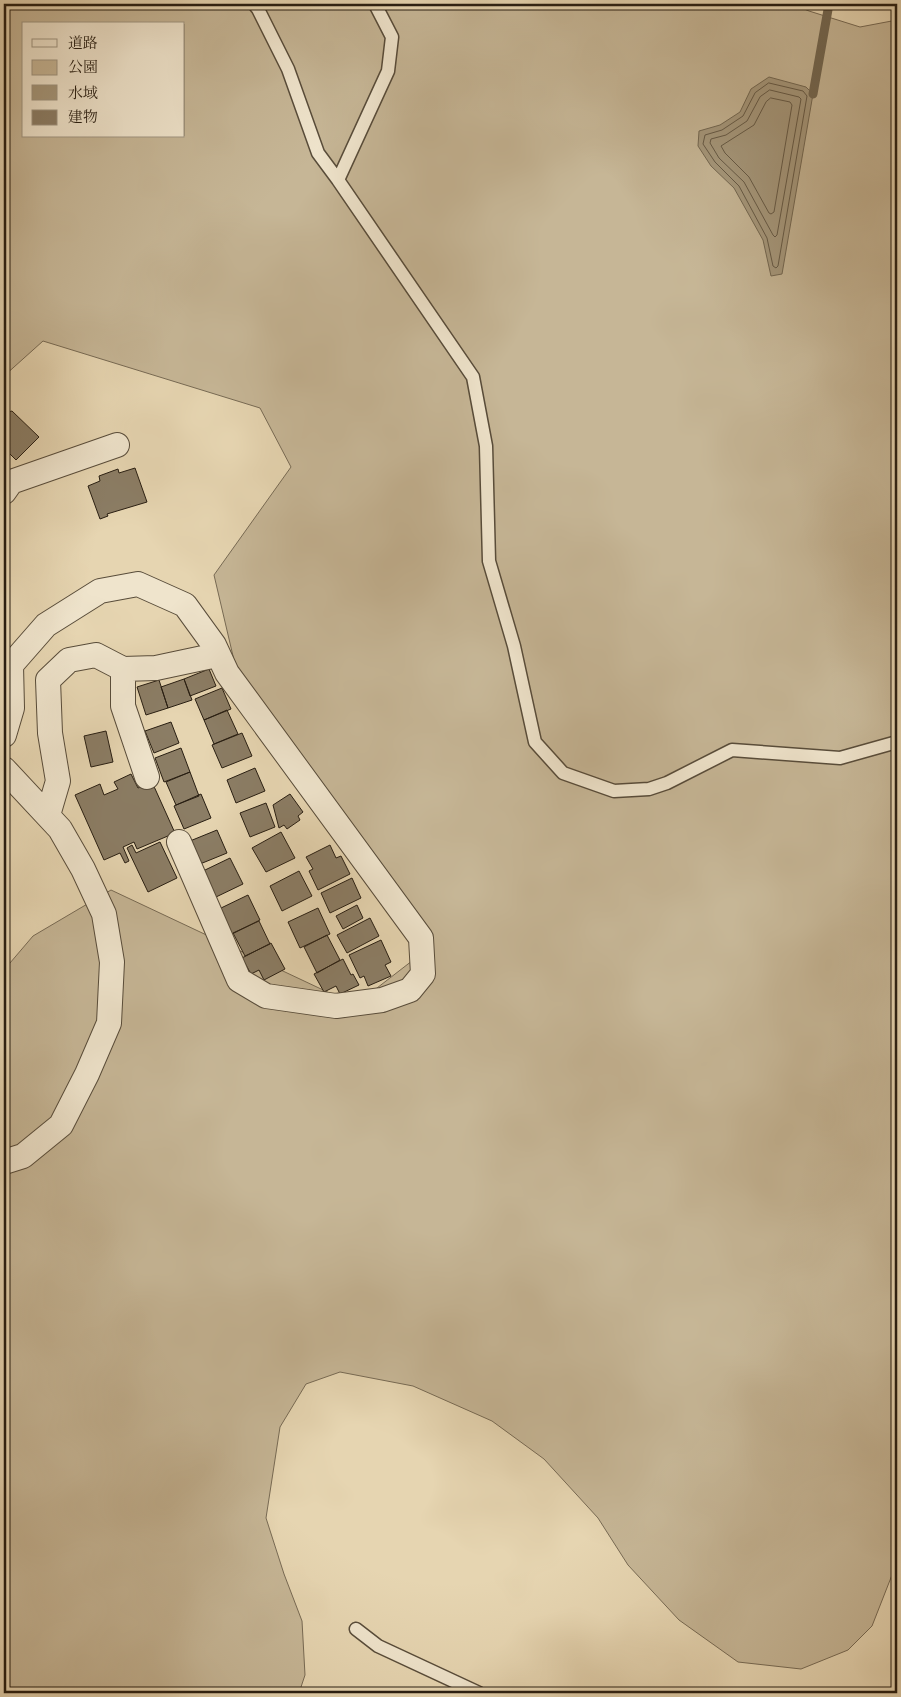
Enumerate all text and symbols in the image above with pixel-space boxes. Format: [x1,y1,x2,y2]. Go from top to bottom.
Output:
legend [22,22,185,138]
text: 道路 [68,33,98,52]
text: 公園 [68,57,98,76]
text: 水域 [68,83,98,102]
text: 建物 [68,107,98,126]

